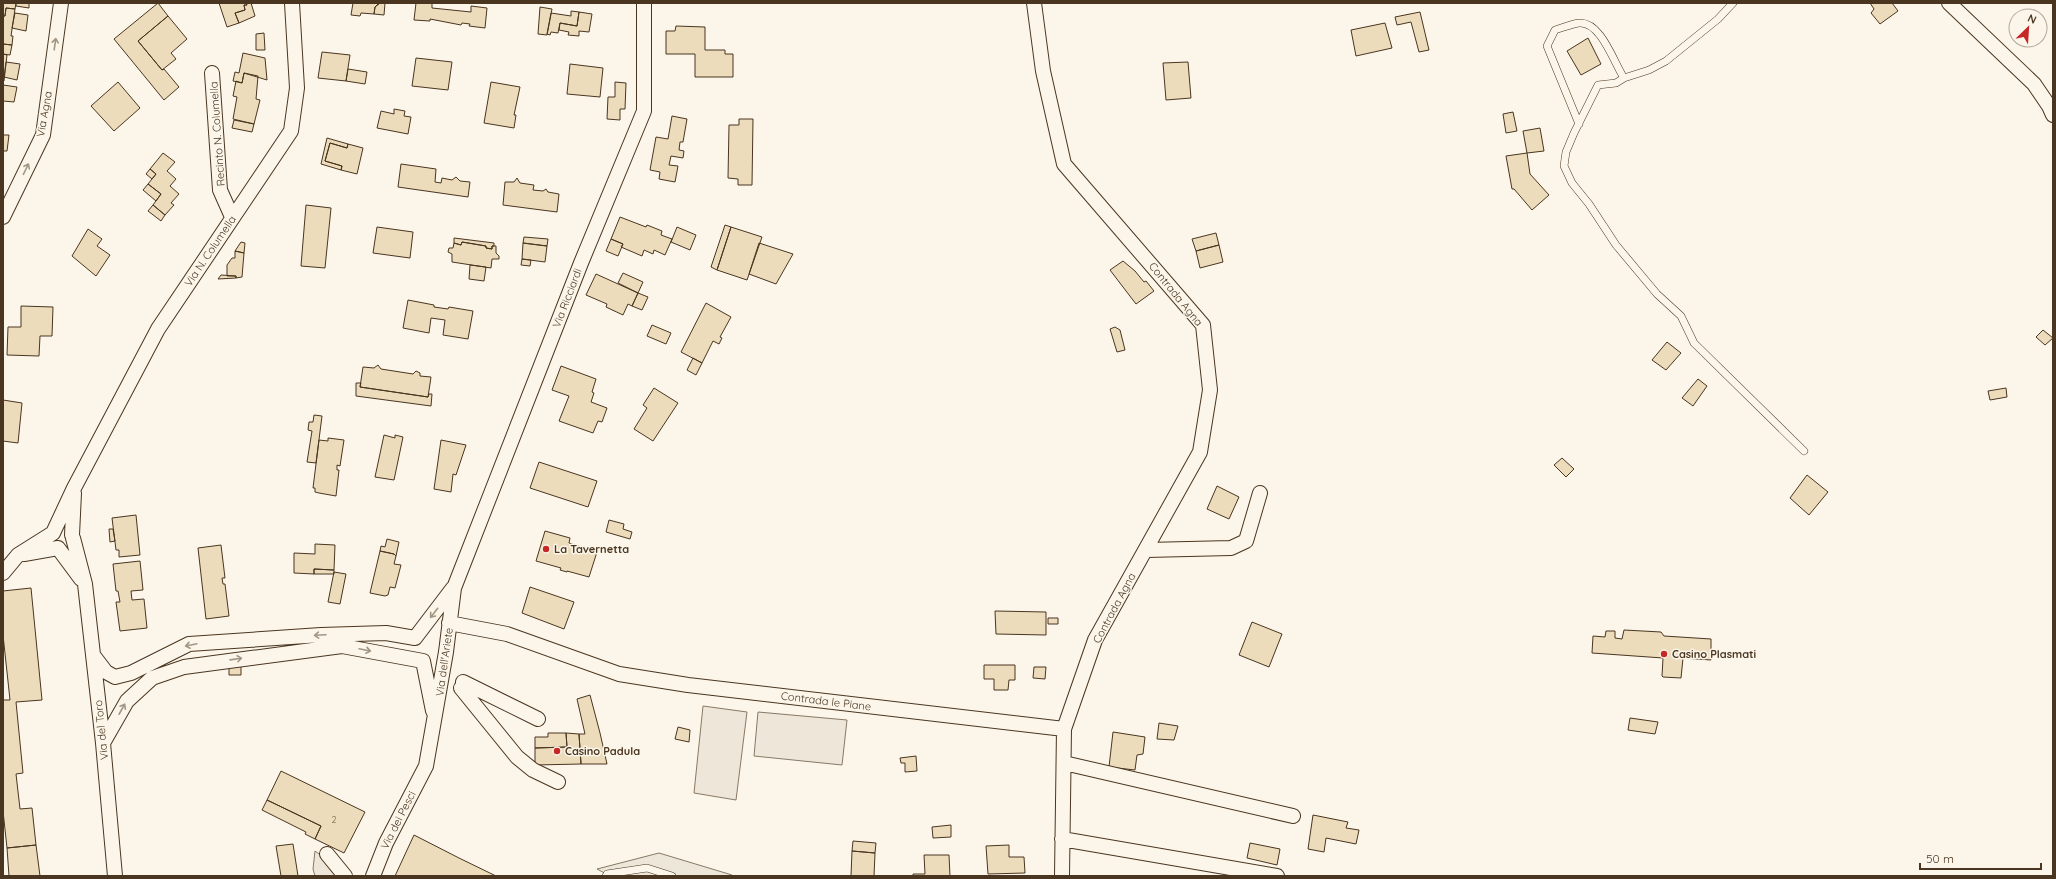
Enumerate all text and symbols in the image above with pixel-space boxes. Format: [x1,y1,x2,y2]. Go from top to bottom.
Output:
north arrow [2008,8,2048,48]
text: N [2026,11,2039,27]
one-way arrow [51,38,59,51]
street label: Recinto N. Columella [206,81,228,187]
street label: Via Agna [33,90,55,138]
one-way arrow [23,163,30,175]
street label: Via N. Columella [181,213,239,289]
street label: Contrada Agna [1146,259,1206,329]
street label: Via Ricciardi [549,266,585,330]
place label: La Tavernetta [554,542,629,556]
marker: La Tavernetta [541,544,551,554]
street label: Contrada Agna [1090,570,1138,646]
one-way arrow [430,607,438,618]
street label: Via dell'Ariete [432,627,456,697]
one-way arrow [314,632,327,639]
one-way arrow [184,641,197,649]
one-way arrow [358,647,371,655]
place label: Casino Plasmati [1672,647,1756,661]
marker: Casino Plasmati [1659,649,1669,659]
one-way arrow [229,655,242,663]
street label: Contrada le Piane [780,689,872,713]
street label: Via del Toro [91,699,111,761]
one-way arrow [119,703,127,715]
place label: Casino Padula [565,744,640,758]
marker: Casino Padula [552,746,562,756]
street label: Via dei Pesci [377,789,419,851]
house number: 2 [332,814,337,825]
scale bar [1920,845,2041,871]
text: 50 m [1926,851,1954,866]

